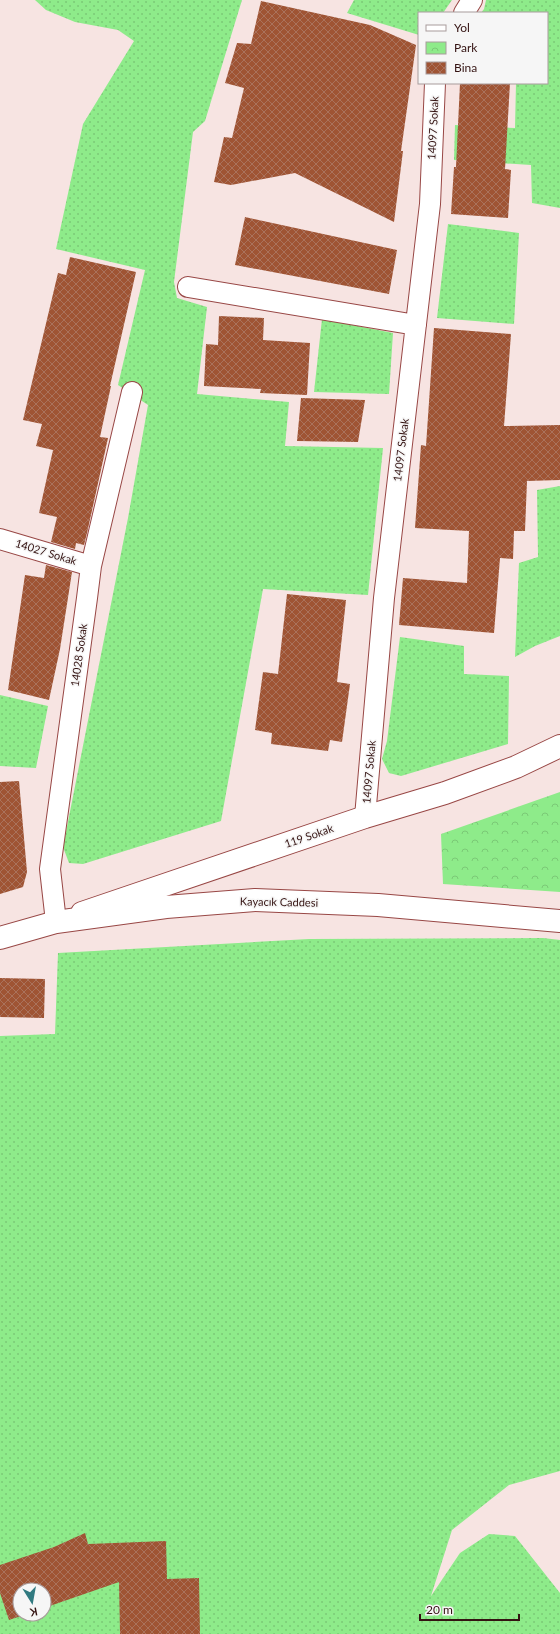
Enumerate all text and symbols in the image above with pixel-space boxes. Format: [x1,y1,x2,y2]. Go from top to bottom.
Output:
legend [418,12,548,84]
text: Yol [454,20,470,35]
text: Park [454,40,478,55]
text: Bina [454,60,477,75]
street label: 14097 Sokak [424,96,441,160]
street label: 14097 Sokak [390,417,411,482]
street label: 14027 Sokak [14,536,79,567]
street label: 14028 Sokak [68,622,89,687]
street label: 14097 Sokak [359,739,378,804]
street label: 119 Sokak [283,821,335,850]
street label: Kayacık Caddesi [240,894,319,909]
north arrow [12,1582,52,1622]
scale bar [420,1596,519,1622]
text: 20 m [426,1602,453,1617]
text: K [29,1605,39,1619]

